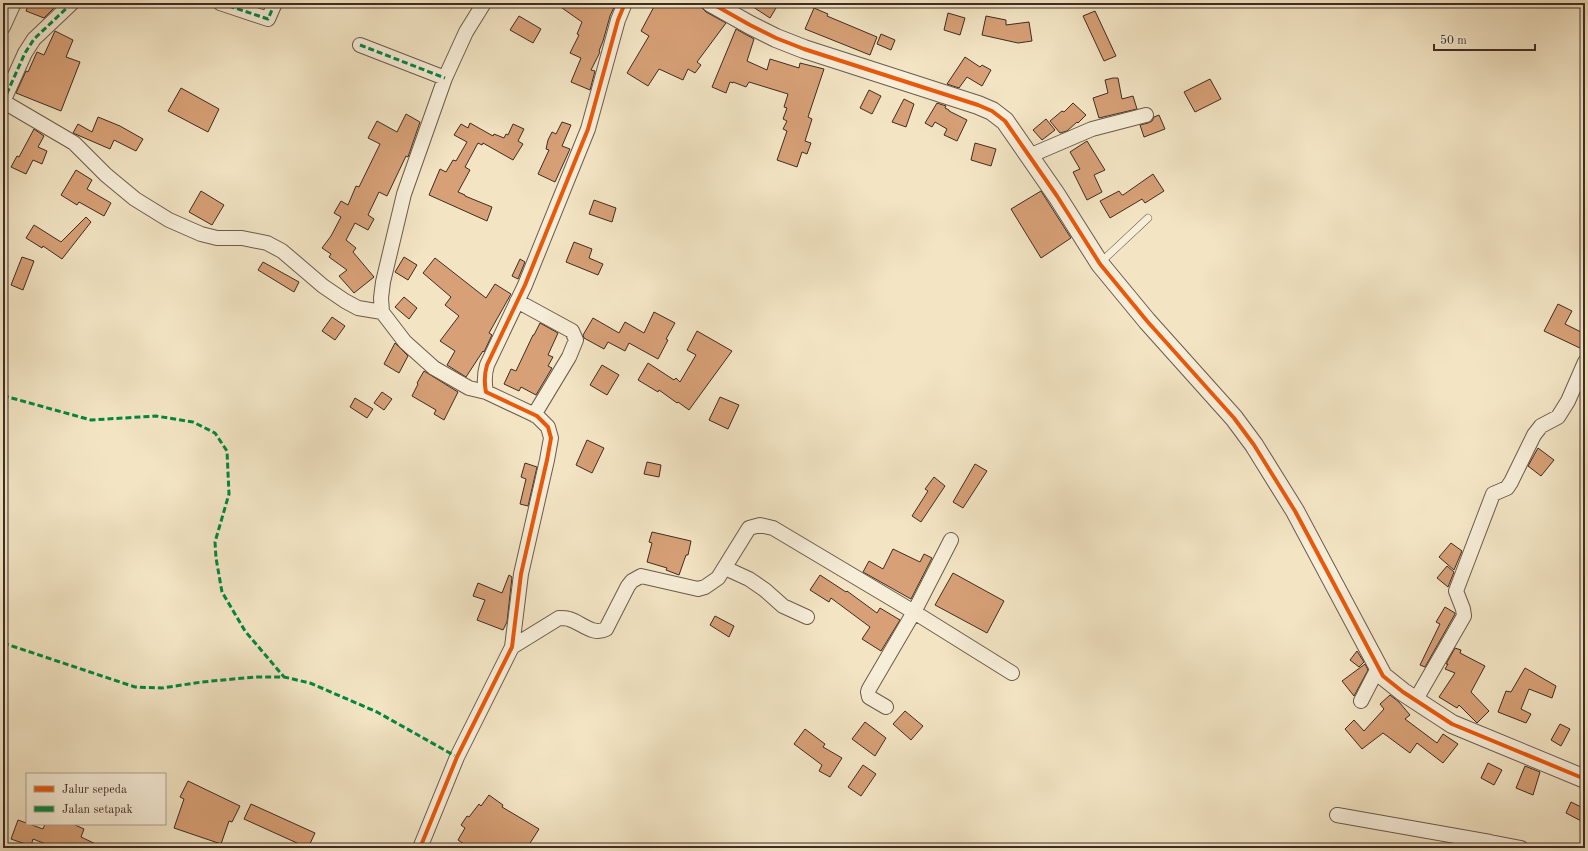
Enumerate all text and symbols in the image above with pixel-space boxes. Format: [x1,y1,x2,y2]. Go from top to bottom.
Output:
scale bar [1434,26,1535,52]
text: 50 m [1440,34,1467,47]
legend [26,773,166,825]
text: Jalur sepeda [62,784,127,796]
text: Jalan setapak [62,804,133,816]

